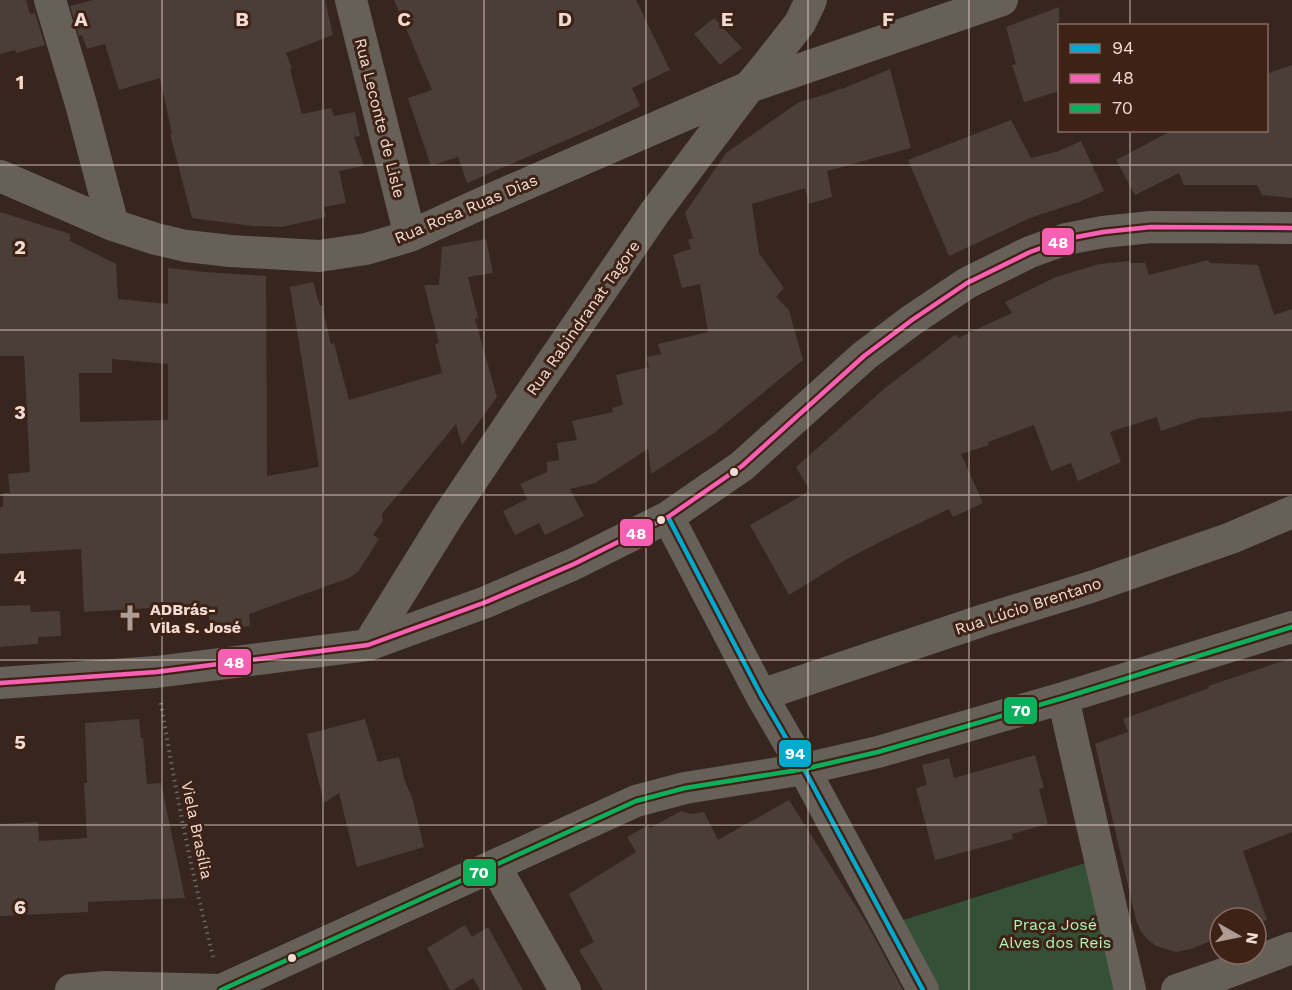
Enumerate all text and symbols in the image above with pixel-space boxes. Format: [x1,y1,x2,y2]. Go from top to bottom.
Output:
text: A [74,7,88,31]
text: B [235,7,249,31]
text: C [397,7,411,31]
text: D [558,7,572,31]
text: E [721,7,733,31]
text: F [882,7,894,31]
legend [1058,24,1268,132]
street label: Rua Leconte de Lisle [351,36,409,200]
text: 94 [1112,37,1134,58]
text: 48 [1112,67,1134,88]
text: 1 [16,70,24,94]
text: 70 [1112,97,1133,118]
street label: Rua Rosa Ruas Dias [392,170,540,248]
line badge: 48 [1041,227,1075,256]
text: 48 [1048,233,1068,252]
text: 2 [14,235,26,259]
street label: Rua Rabindranat Tagore [522,237,644,399]
text: 3 [14,400,26,424]
unlabelled marker [728,466,740,478]
unlabelled marker [655,514,667,526]
line badge: 48 [619,518,654,547]
text: 48 [626,524,646,543]
text: 4 [14,565,27,589]
street label: Rua Lúcio Brentano [952,573,1104,639]
place label: ADBrás- Vila S. José [150,600,241,637]
church icon: ADBrás- Vila S. José [115,603,145,633]
line badge: 48 [217,648,252,676]
text: 48 [224,653,244,672]
line badge: 70 [1003,696,1038,725]
text: 70 [1011,701,1031,720]
text: 5 [14,730,26,754]
line badge: 94 [778,739,812,768]
text: 94 [785,744,805,763]
street label: Viela Brasília [177,779,217,881]
line badge: 70 [462,858,497,887]
text: 70 [469,863,489,882]
text: 6 [14,895,26,919]
north arrow [1208,906,1268,966]
park label: Praça José Alves dos Reis [999,915,1111,952]
text: N [1242,931,1263,946]
unlabelled marker [286,952,298,964]

